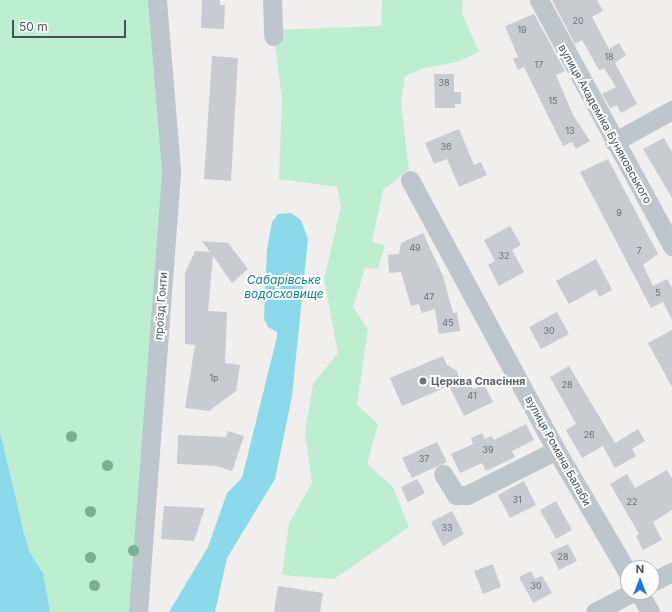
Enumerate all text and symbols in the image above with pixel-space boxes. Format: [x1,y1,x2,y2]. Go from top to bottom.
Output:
scale bar [14,12,128,38]
house number: 20 [572,16,584,26]
text: 50 m [19,19,48,34]
house number: 19 [517,25,527,35]
street label: вулиця Академіка Буняковського [556,42,654,206]
house number: 18 [604,52,614,62]
house number: 17 [535,60,543,70]
house number: 38 [438,78,450,88]
house number: 15 [548,96,558,106]
house number: 13 [565,126,575,136]
house number: 36 [440,142,452,152]
house number: 9 [616,208,622,218]
house number: 49 [409,243,421,253]
house number: 7 [636,246,642,256]
house number: 32 [498,251,510,261]
street label: проїзд Гонти [152,271,170,341]
water label: Сабарівське водосховище [244,273,324,301]
house number: 5 [655,288,661,298]
house number: 47 [424,292,434,302]
house number: 45 [442,318,454,328]
house number: 30 [543,326,555,336]
house number: 1р [209,373,219,383]
place label: Церква Спасіння [431,374,525,388]
marker: Церква Спасіння [418,376,428,386]
house number: 28 [561,380,573,390]
house number: 41 [467,391,477,401]
street label: вулиця Романа Балаби [522,394,594,508]
house number: 26 [583,430,595,440]
house number: 39 [482,445,494,455]
house number: 37 [419,454,429,464]
house number: 31 [512,495,522,505]
house number: 22 [627,497,637,507]
house number: 33 [441,523,453,533]
house number: 28 [557,552,569,562]
north arrow [620,560,660,600]
text: N [636,562,644,576]
house number: 30 [530,581,542,591]

